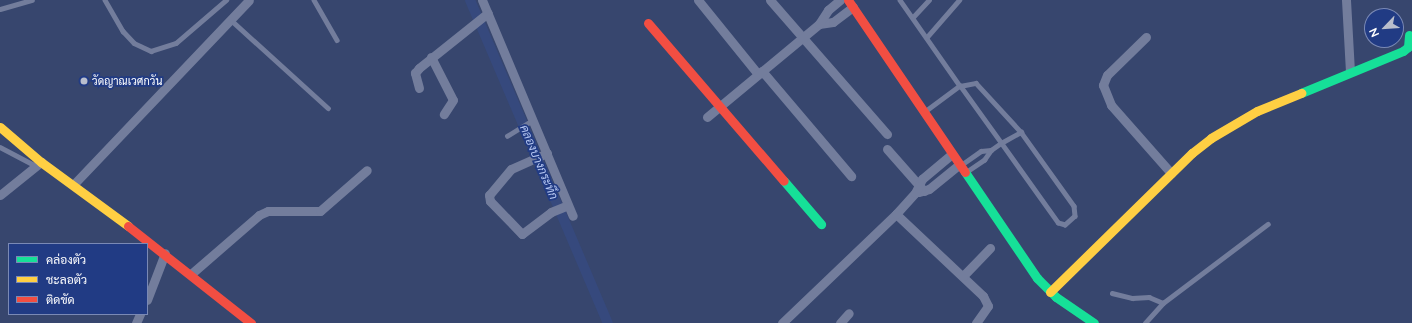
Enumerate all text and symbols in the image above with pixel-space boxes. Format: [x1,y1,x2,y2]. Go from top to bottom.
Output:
north arrow [1364,8,1404,48]
text: N [1366,26,1381,39]
place label: วัดญาณเวศกวัน [92,74,162,88]
marker: วัดญาณเวศกวัน [79,76,89,86]
water label: คลองบางกระทึก [517,123,561,201]
legend [8,243,148,315]
text: คล่องตัว [46,252,86,267]
text: ชะลอตัว [46,272,87,287]
text: ติดขัด [46,292,75,307]

